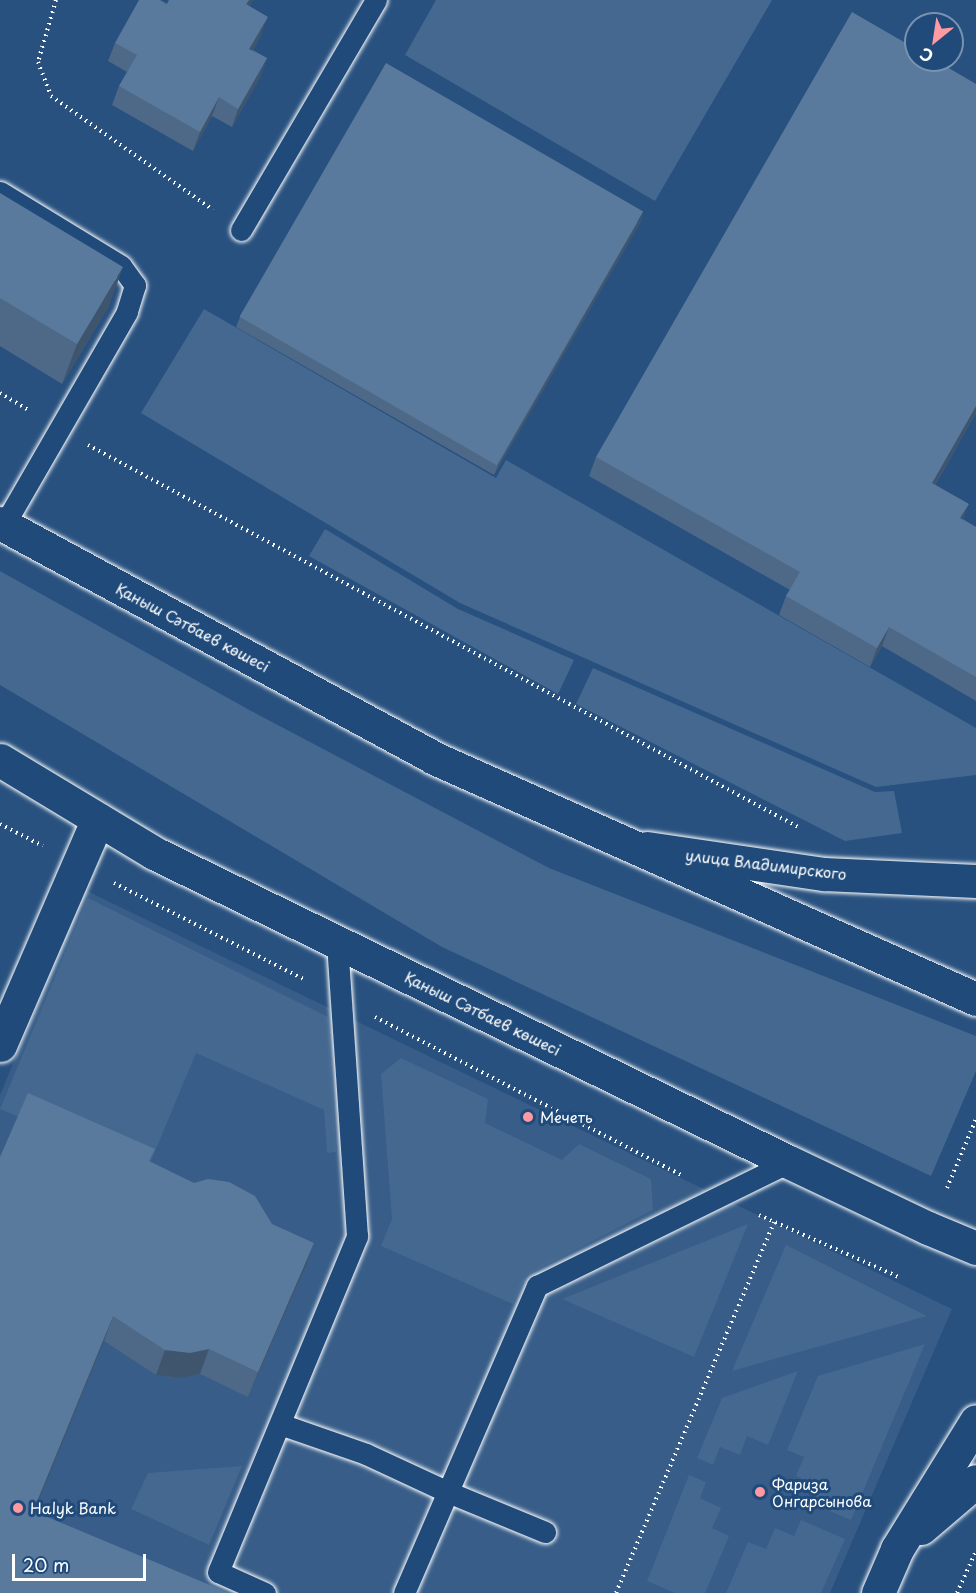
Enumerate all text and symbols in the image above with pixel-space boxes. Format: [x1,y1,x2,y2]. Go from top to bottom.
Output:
north arrow [904,12,964,72]
text: С [915,42,937,69]
street label: Қаныш Сәтбаев көшесі [113,579,273,675]
street label: улица Владимирского [684,845,848,883]
street label: Қаныш Сәтбаев көшесі [402,967,564,1059]
place label: Мечеть [540,1108,593,1126]
marker: Мечеть [521,1110,535,1124]
place label: Фариза Онгарсынова [772,1474,871,1509]
marker: Фариза Онгарсынова [753,1485,767,1499]
place label: Halyk Bank [30,1499,116,1517]
marker: Halyk Bank [11,1501,25,1515]
scale bar [15,1542,148,1580]
text: 20 m [23,1551,69,1578]

